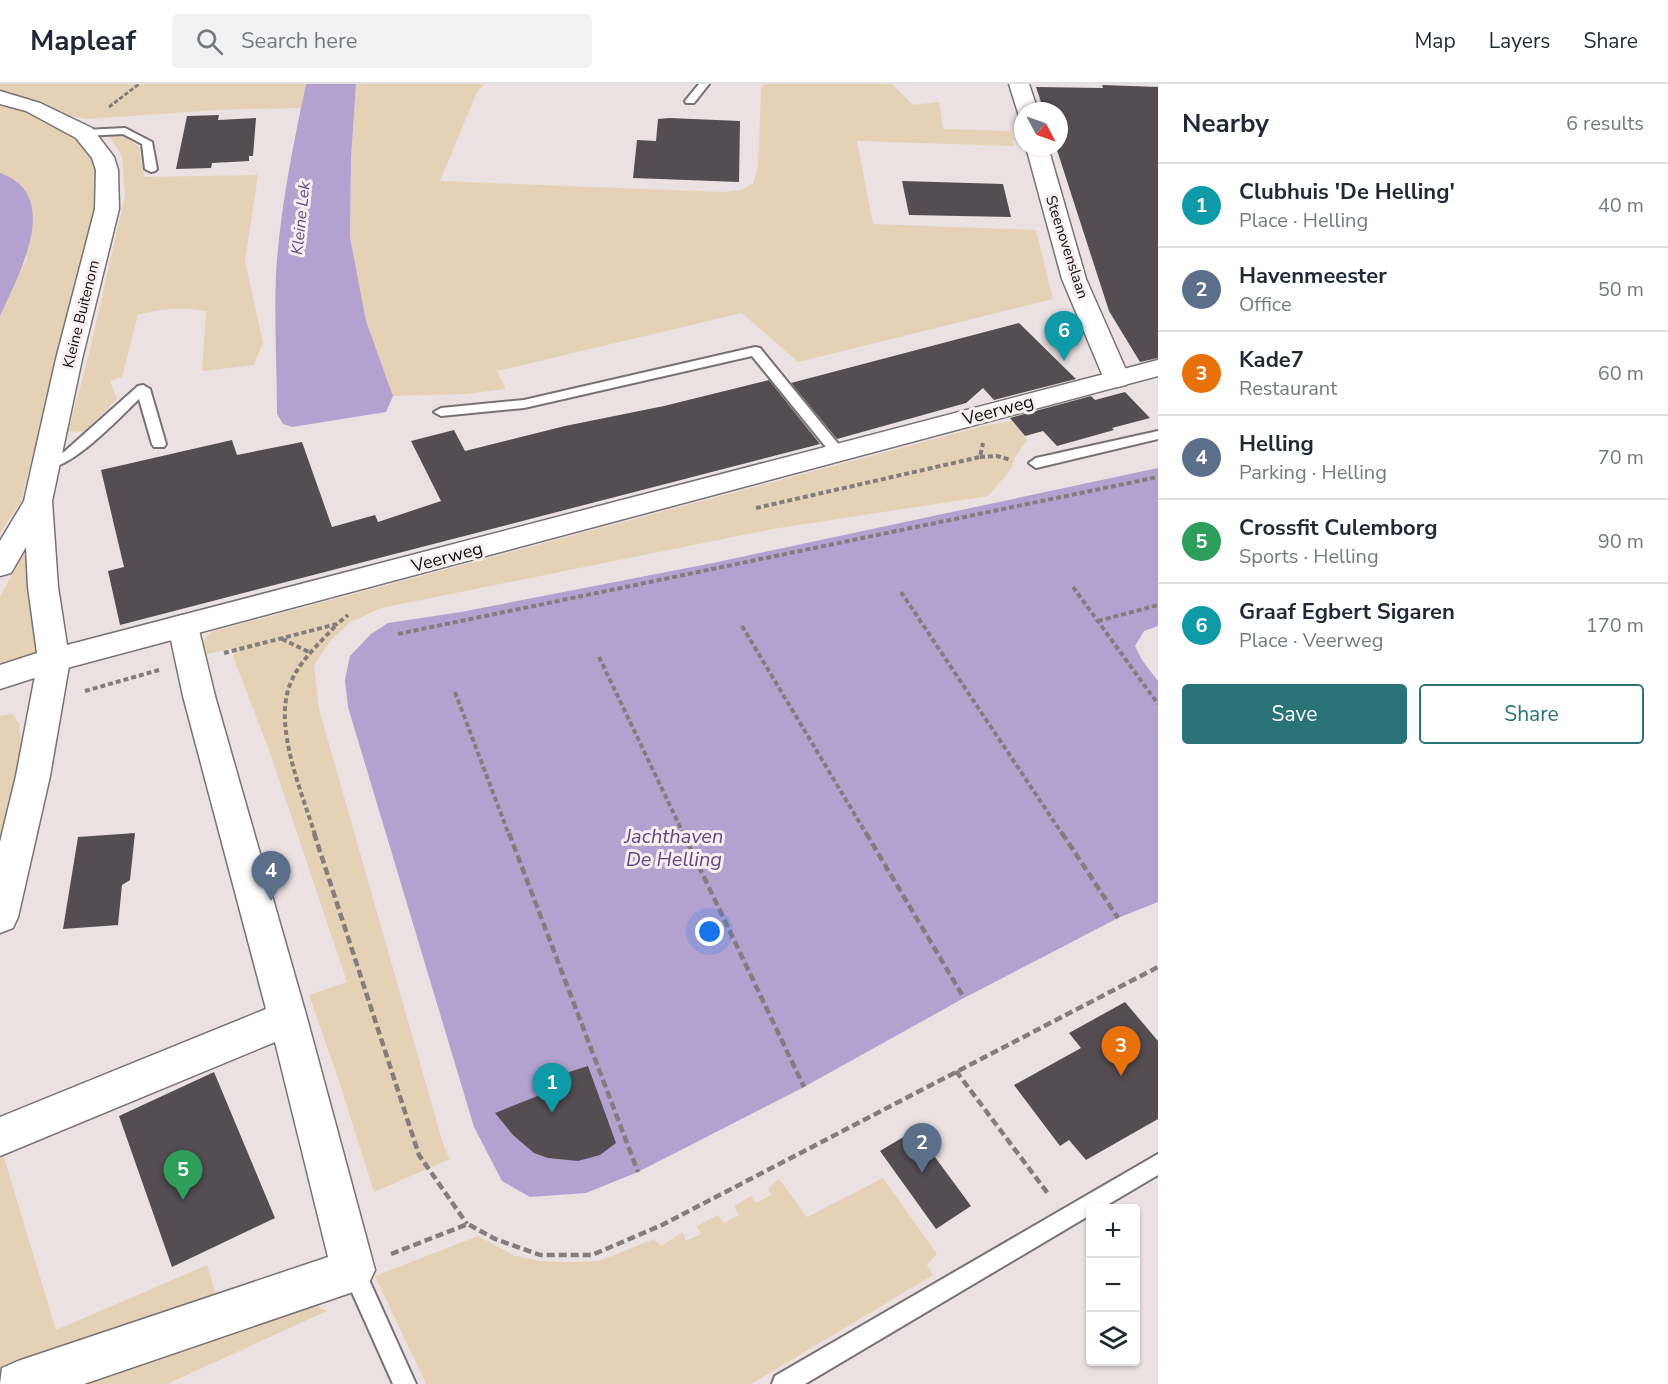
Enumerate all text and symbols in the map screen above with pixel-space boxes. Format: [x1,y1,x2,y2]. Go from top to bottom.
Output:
search box [172,14,592,68]
text: Mapleaf [30,22,136,60]
icon: search [193,25,226,58]
text: Search here [241,26,358,56]
text: Map [1414,27,1456,55]
text: Layers [1489,27,1550,55]
text: Share [1583,27,1638,55]
north arrow [1014,102,1068,156]
text: Nearby [1182,106,1269,141]
text: 6 results [1566,110,1644,137]
text: Clubhuis 'De Helling' [1239,177,1455,207]
water label: Kleine Lek [286,179,316,256]
text: 1 [1196,192,1208,219]
text: 40 m [1598,192,1644,219]
street label: Steenovenslaan [1041,193,1093,301]
text: Place · Helling [1239,207,1368,234]
street label: Kleine Buitenom [58,258,104,370]
text: Havenmeester [1239,261,1387,291]
text: 2 [1196,276,1208,303]
text: 50 m [1598,276,1644,303]
text: Office [1239,291,1292,318]
pin: 6 [1044,312,1084,361]
text: Kade7 [1239,345,1304,375]
text: 3 [1196,360,1208,387]
text: 60 m [1598,360,1644,387]
text: Restaurant [1239,375,1337,402]
street label: Veerweg [959,389,1036,431]
text: Helling [1239,429,1314,459]
text: 4 [1196,444,1208,471]
text: 70 m [1598,444,1644,471]
text: Parking · Helling [1239,459,1387,486]
text: Crossfit Culemborg [1239,513,1438,543]
text: 5 [1196,528,1208,555]
text: 90 m [1598,528,1644,555]
street label: Veerweg [408,536,485,578]
text: Sports · Helling [1239,543,1379,570]
text: Graaf Egbert Sigaren [1239,597,1455,627]
text: 6 [1196,612,1208,639]
text: 170 m [1586,612,1644,639]
text: Place · Veerweg [1239,627,1383,654]
button: Save [1182,684,1407,744]
button: Share [1419,684,1644,744]
water label: Jachthaven De Helling [624,823,723,873]
pin: 4 [252,852,290,901]
your location [695,917,724,946]
pin: 3 [1102,1026,1140,1076]
pin: 1 [532,1064,572,1113]
pin: 2 [902,1124,942,1173]
pin: 5 [164,1150,202,1200]
map controls [1086,1204,1140,1366]
button: + [1086,1204,1140,1258]
button: − [1086,1258,1140,1312]
button: layers [1086,1312,1140,1366]

